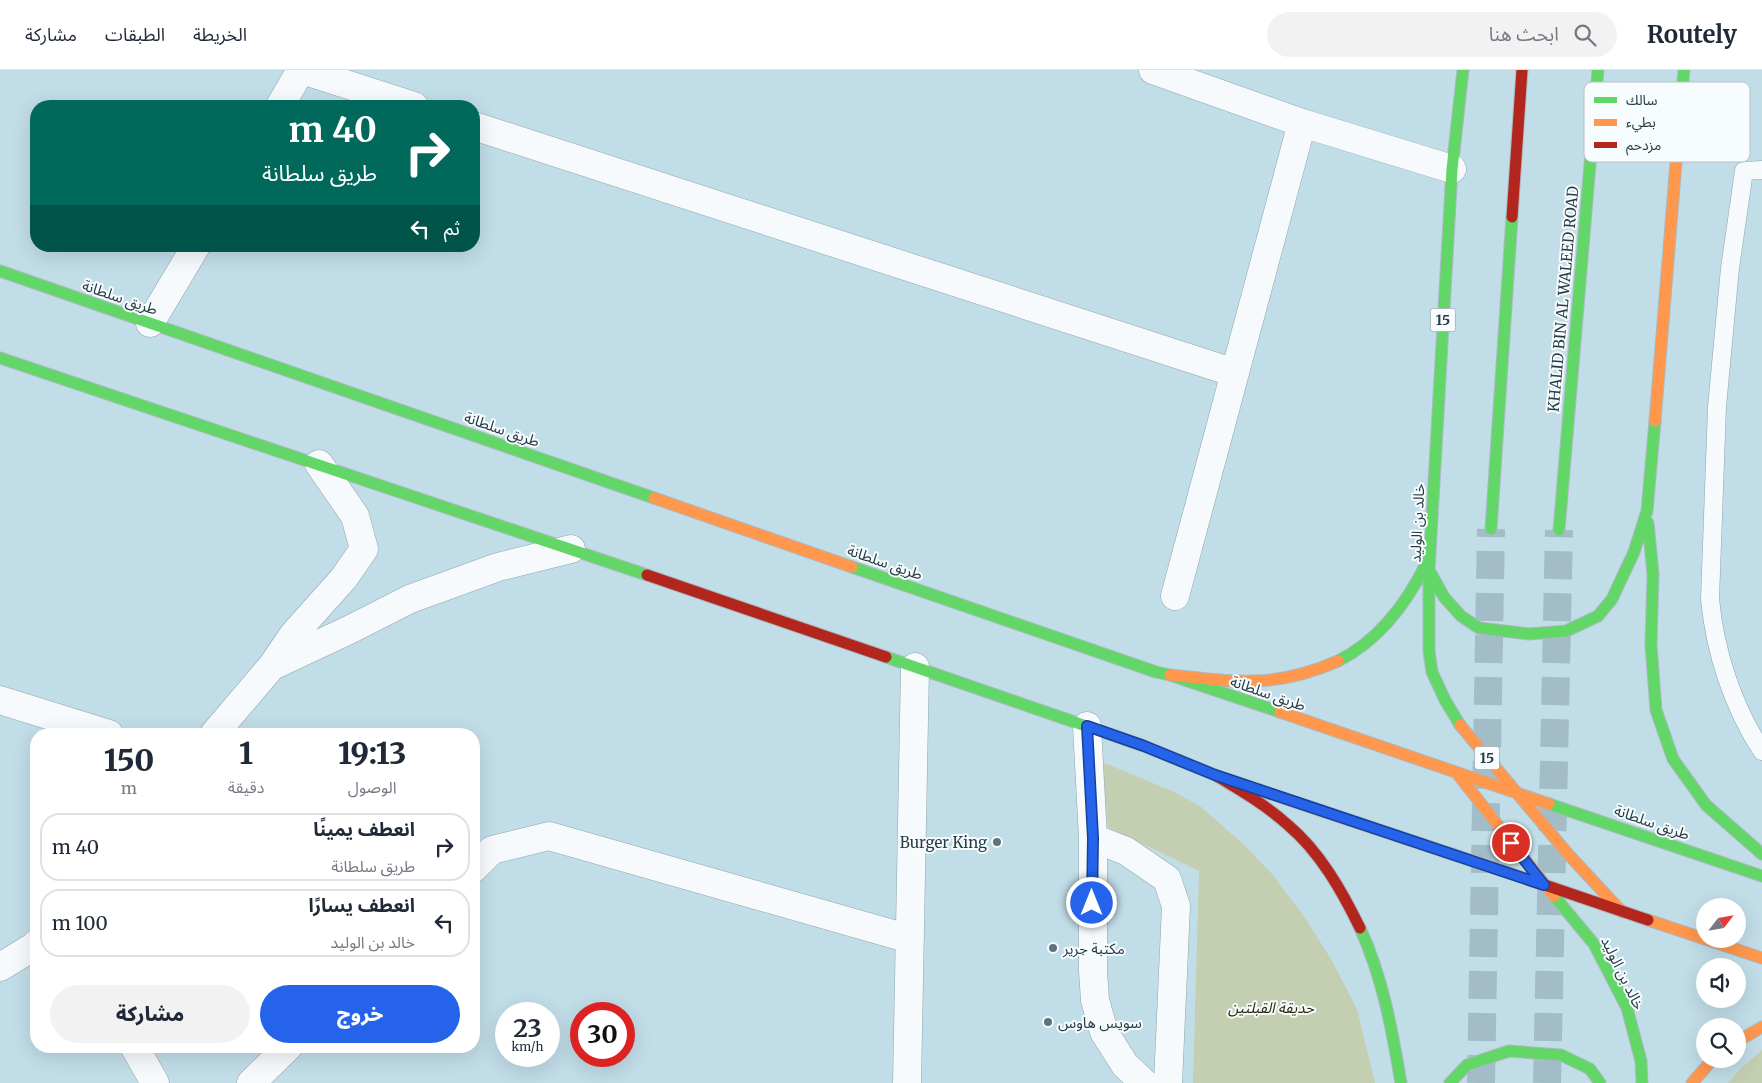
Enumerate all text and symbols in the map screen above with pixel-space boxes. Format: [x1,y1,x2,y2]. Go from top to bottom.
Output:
search box [1267,12,1617,57]
text: Routely [1647,19,1737,50]
icon: search [1571,21,1599,49]
text: ابحث هنا [1489,22,1559,46]
text: مشاركة [25,23,77,46]
text: الطبقات [105,23,165,46]
text: الخريطة [193,23,247,46]
legend [1584,82,1750,162]
text: سالك [1626,91,1658,109]
text: 40 m [289,108,377,152]
text: بطيء [1626,113,1656,133]
icon: right [395,120,460,185]
text: مزدحم [1626,136,1661,156]
text: طريق سلطانة [262,159,377,187]
street label: KHALID BIN AL WALEED ROAD [1544,185,1582,413]
icon: left [406,215,434,243]
text: ثم [444,216,460,240]
street label: طريق سلطانة [80,275,160,320]
road number: 15 [1430,308,1456,332]
street label: طريق سلطانة [462,407,542,452]
street label: خالد بن الوليد [1405,483,1429,563]
street label: طريق سلطانة [845,540,925,585]
street label: طريق سلطانة [1228,671,1308,716]
text: 1 [239,734,253,772]
text: 19:13 [338,734,406,772]
text: 150 [104,741,154,779]
road number: 15 [1474,746,1500,770]
text: دقيقة [228,777,264,797]
text: الوصول [348,777,396,797]
text: m [121,778,137,798]
street label: طريق سلطانة [1612,800,1692,845]
text: انعطف يمينًا [313,817,415,841]
pin [1490,822,1532,864]
icon: arrive [1497,829,1525,857]
icon: right [430,833,458,861]
place label: Burger King [900,833,987,852]
text: 40 m [52,835,99,859]
marker: Burger King [991,836,1003,848]
text: طريق سلطانة [331,856,415,876]
position arrow [1065,876,1117,928]
text: انعطف يسارًا [308,893,415,917]
north arrow [1696,898,1746,948]
map controls [1696,898,1746,1068]
icon: left [430,909,458,937]
text: 100 m [52,911,108,935]
text: خالد بن الوليد [331,932,415,952]
street label: خالد بن الوليد [1597,933,1649,1013]
place label: مكتبة جرير [1062,939,1125,958]
marker: مكتبة جرير [1047,942,1059,954]
button: sound [1696,958,1746,1008]
button: مشاركة [50,985,250,1043]
button: خروج [260,985,460,1043]
park label: حدیقة القبلتین [1228,998,1314,1017]
speed limit sign: 30 [570,1002,635,1067]
text: 23 [513,1012,542,1044]
place label: سويس هاوس [1058,1013,1142,1032]
marker: سويس هاوس [1042,1016,1054,1028]
button: search [1696,1018,1746,1068]
text: km/h [512,1039,543,1054]

